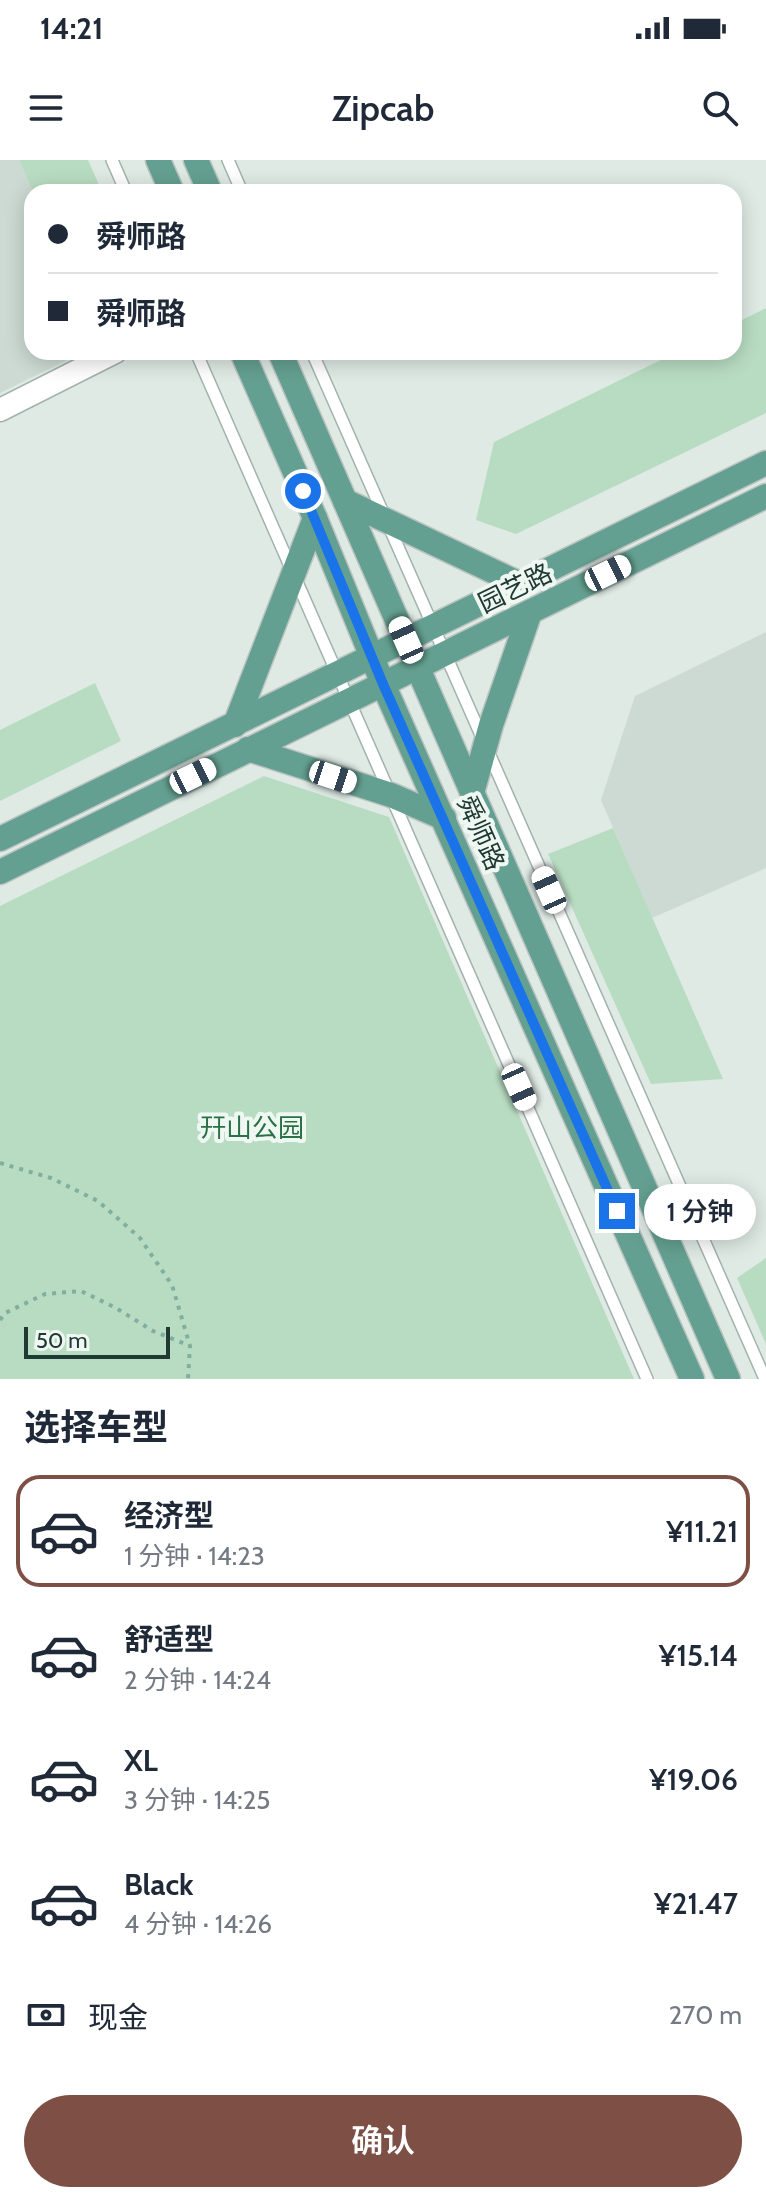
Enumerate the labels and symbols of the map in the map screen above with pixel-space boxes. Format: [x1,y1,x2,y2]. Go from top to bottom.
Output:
route start [285,473,321,509]
car [581,552,635,594]
street label: 园艺路 [473,557,557,619]
car [385,613,427,667]
car [166,755,220,797]
car [306,758,360,796]
street label: 舜师路 [451,791,511,875]
car [528,863,570,917]
car [498,1060,540,1114]
park label: 幵山公园 [200,1112,304,1144]
callout: 1 分钟 [645,1183,757,1239]
route end [599,1193,635,1229]
scale bar [24,1323,170,1359]

